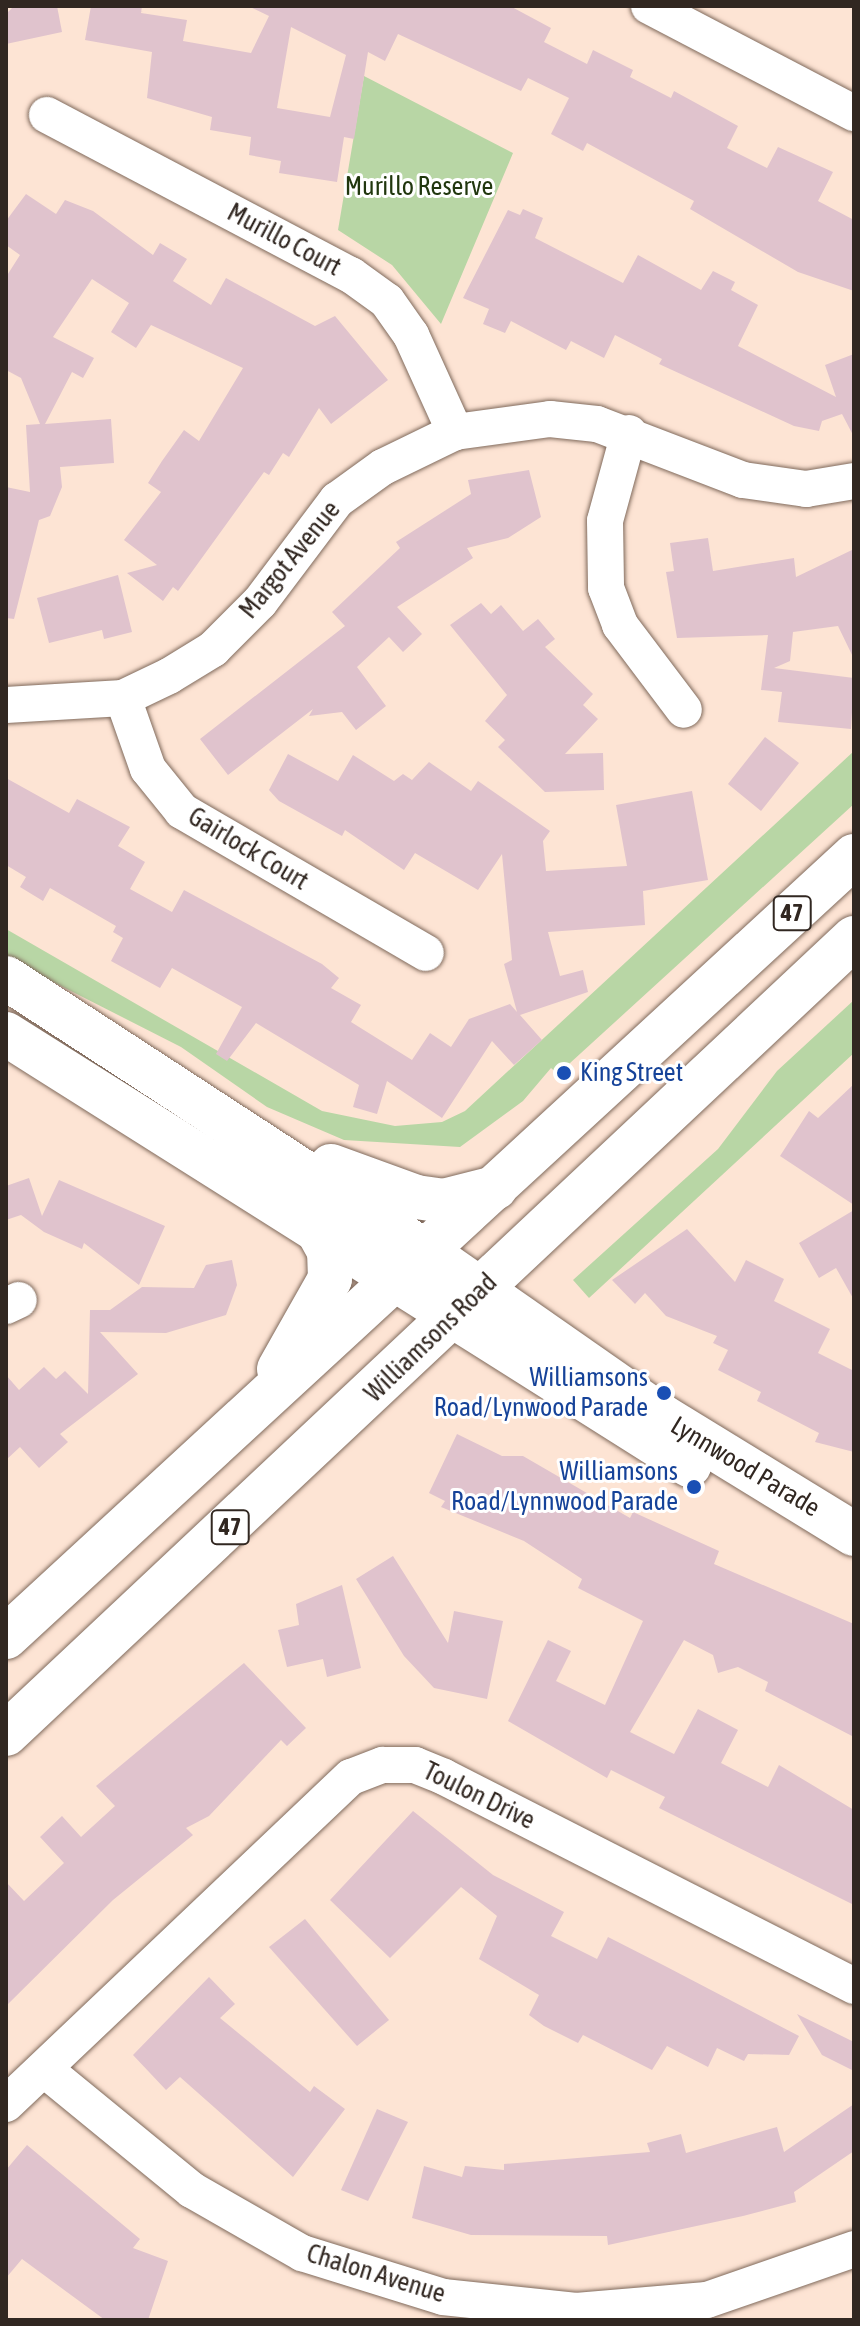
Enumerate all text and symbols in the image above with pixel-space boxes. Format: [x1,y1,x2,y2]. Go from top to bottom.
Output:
park label: Murillo Reserve [345,171,493,203]
street label: Murillo Court [222,197,346,283]
street label: Margot Avenue [233,495,347,625]
street label: Gairlock Court [182,801,314,897]
road number: 47 [772,893,812,933]
place label: King Street [580,1057,683,1089]
marker: King Street [555,1064,573,1082]
street label: Williamsons Road [358,1267,504,1409]
place label: Williamsons Road/Lynwood Parade [434,1362,648,1424]
marker: Williamsons Road/Lynwood Parade [655,1384,673,1402]
street label: Lynnwood Parade [665,1410,825,1524]
place label: Williamsons Road/Lynnwood Parade [451,1456,678,1518]
marker: Williamsons Road/Lynnwood Parade [685,1478,703,1496]
road number: 47 [210,1507,250,1547]
street label: Toulon Drive [418,1756,540,1836]
street label: Chalon Avenue [303,2238,449,2310]

